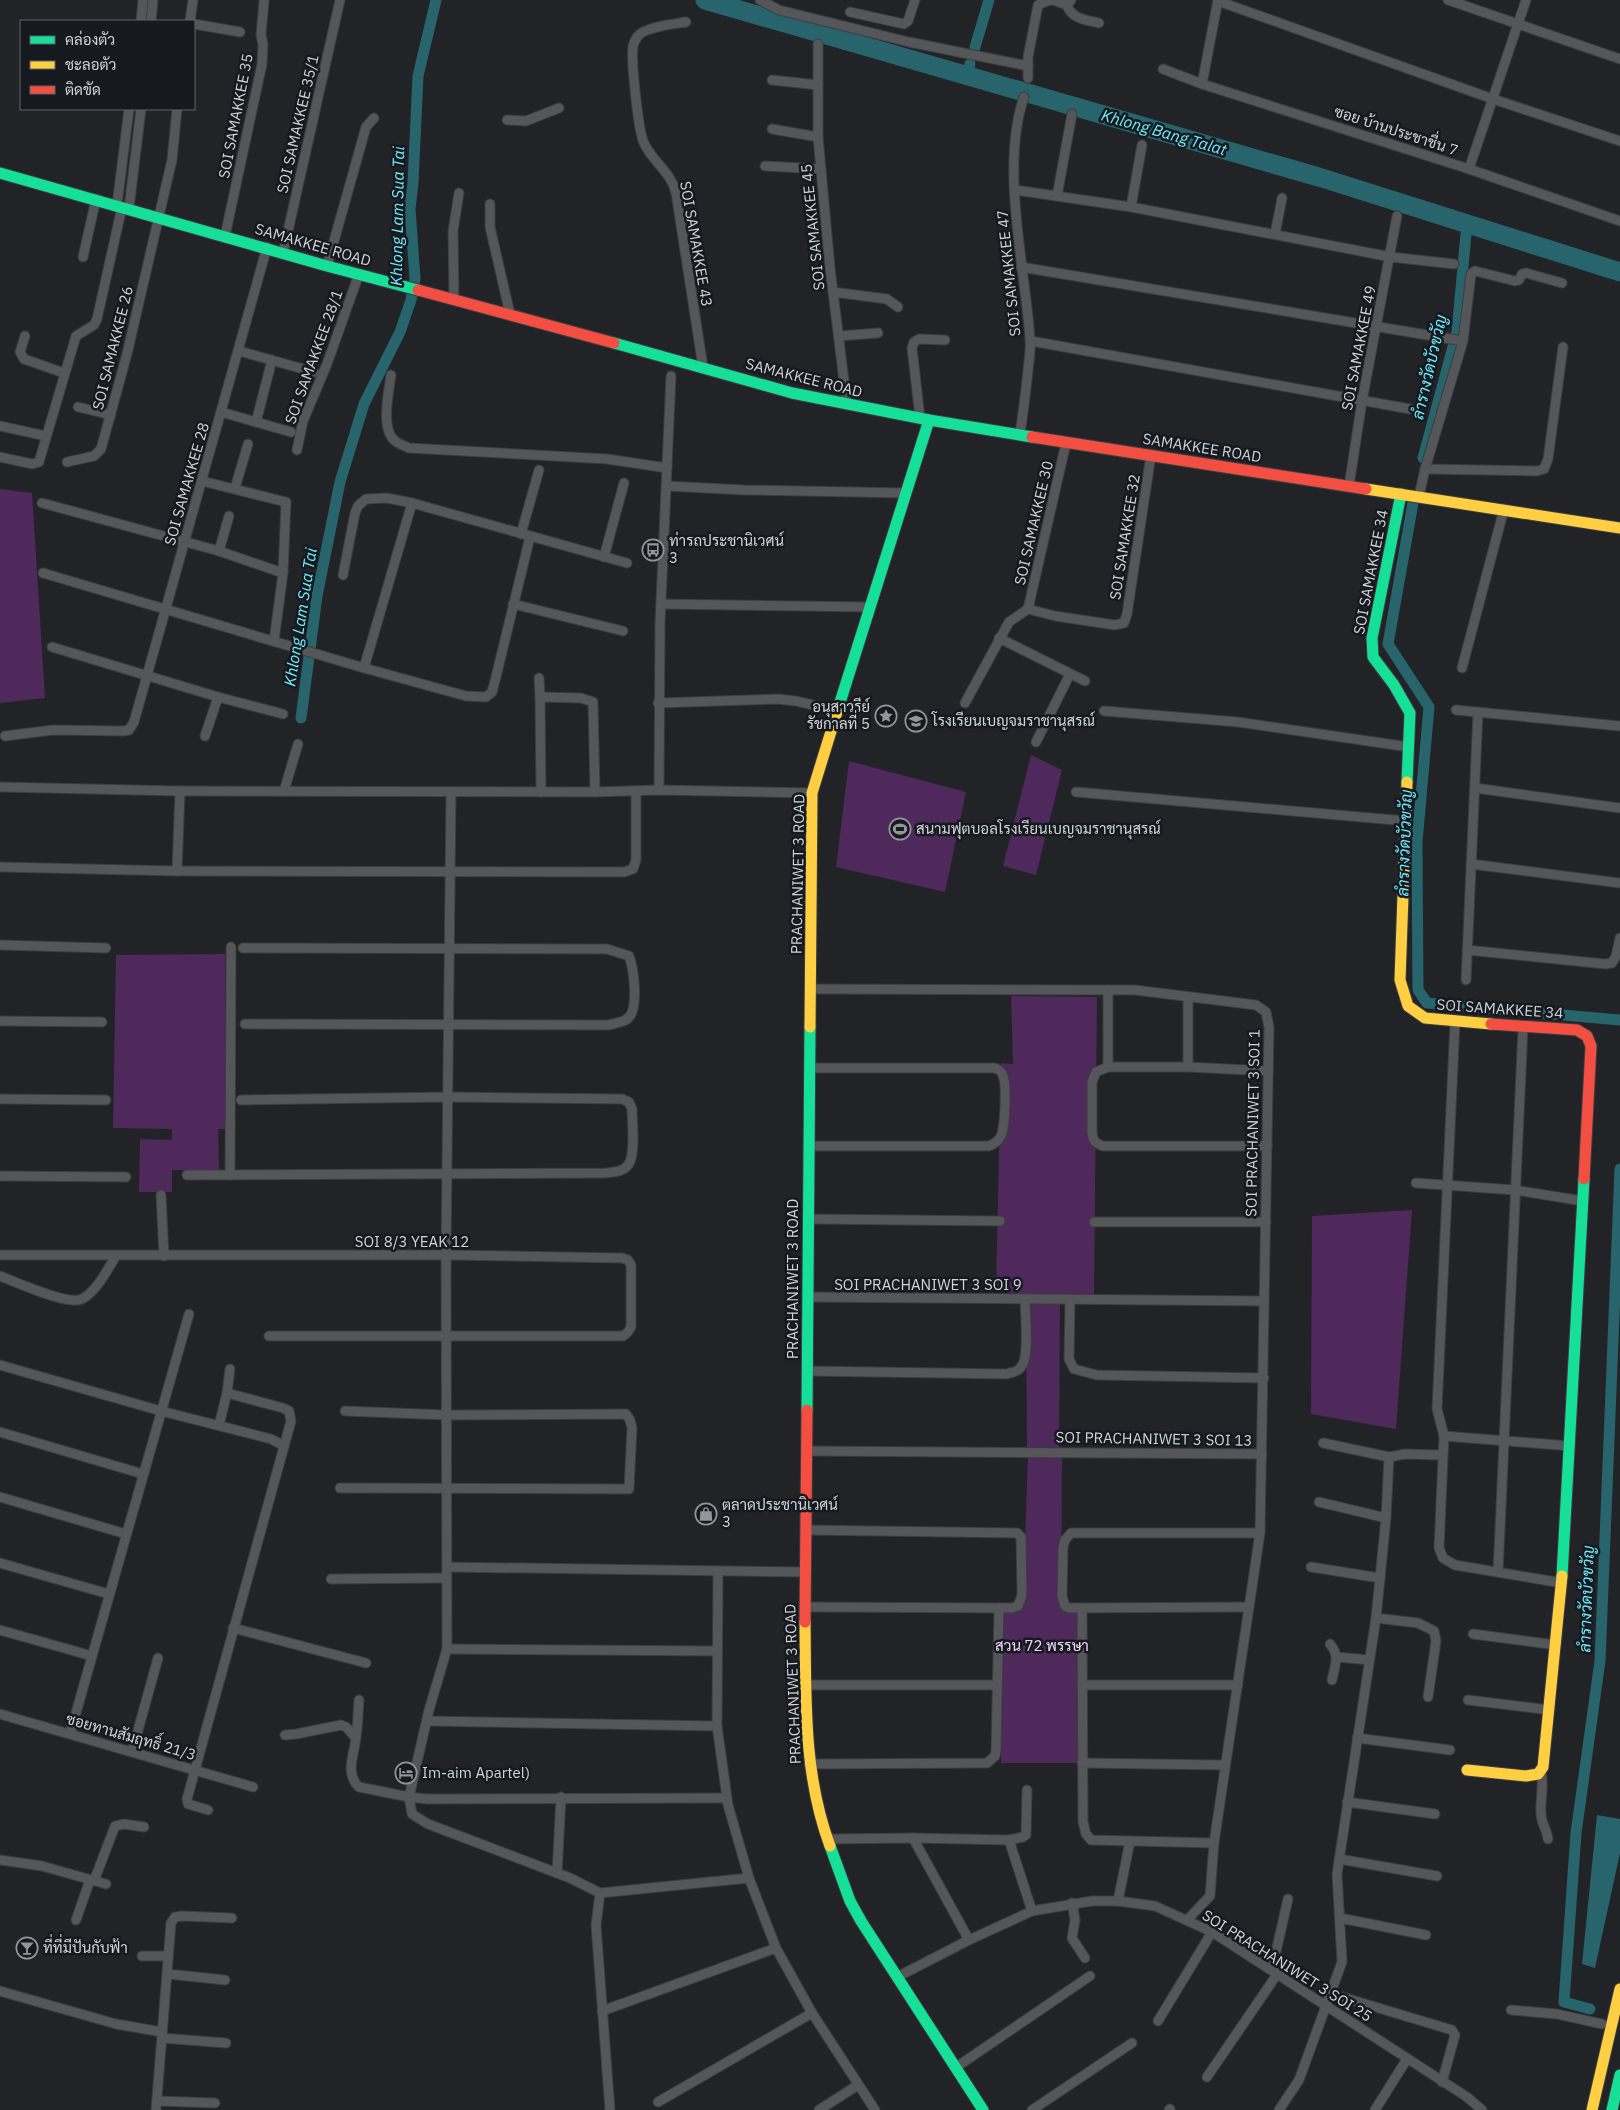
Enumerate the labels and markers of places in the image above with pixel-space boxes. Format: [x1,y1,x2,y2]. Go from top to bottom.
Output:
place label: ท่ารถประชานิเวศน์ 3 [669,531,784,567]
bus stop icon: ท่ารถประชานิเวศน์ 3 [641,538,665,562]
place label: อนุสาวรีย์ รัชกาลที่ 5 [807,697,870,733]
place icon: อนุสาวรีย์ รัชกาลที่ 5 [874,704,898,728]
school or university icon: โรงเรียนเบญจมราชานุสรณ์ [904,709,928,733]
place label: โรงเรียนเบญจมราชานุสรณ์ [931,711,1095,732]
sports icon: สนามฟุตบอลโรงเรียนเบญจมราชานุสรณ์ [888,817,912,841]
place label: สนามฟุตบอลโรงเรียนเบญจมราชานุสรณ์ [916,819,1161,840]
place label: ตลาดประชานิเวศน์ 3 [722,1495,838,1531]
shop icon: ตลาดประชานิเวศน์ 3 [694,1502,718,1526]
hotel icon: Im-aim Apartel) [394,1761,418,1785]
place label: Im-aim Apartel) [422,1763,530,1782]
place label: ที่ที่มีปันกับฟ้า [43,1933,128,1957]
bar icon: ที่ที่มีปันกับฟ้า [15,1936,39,1960]

